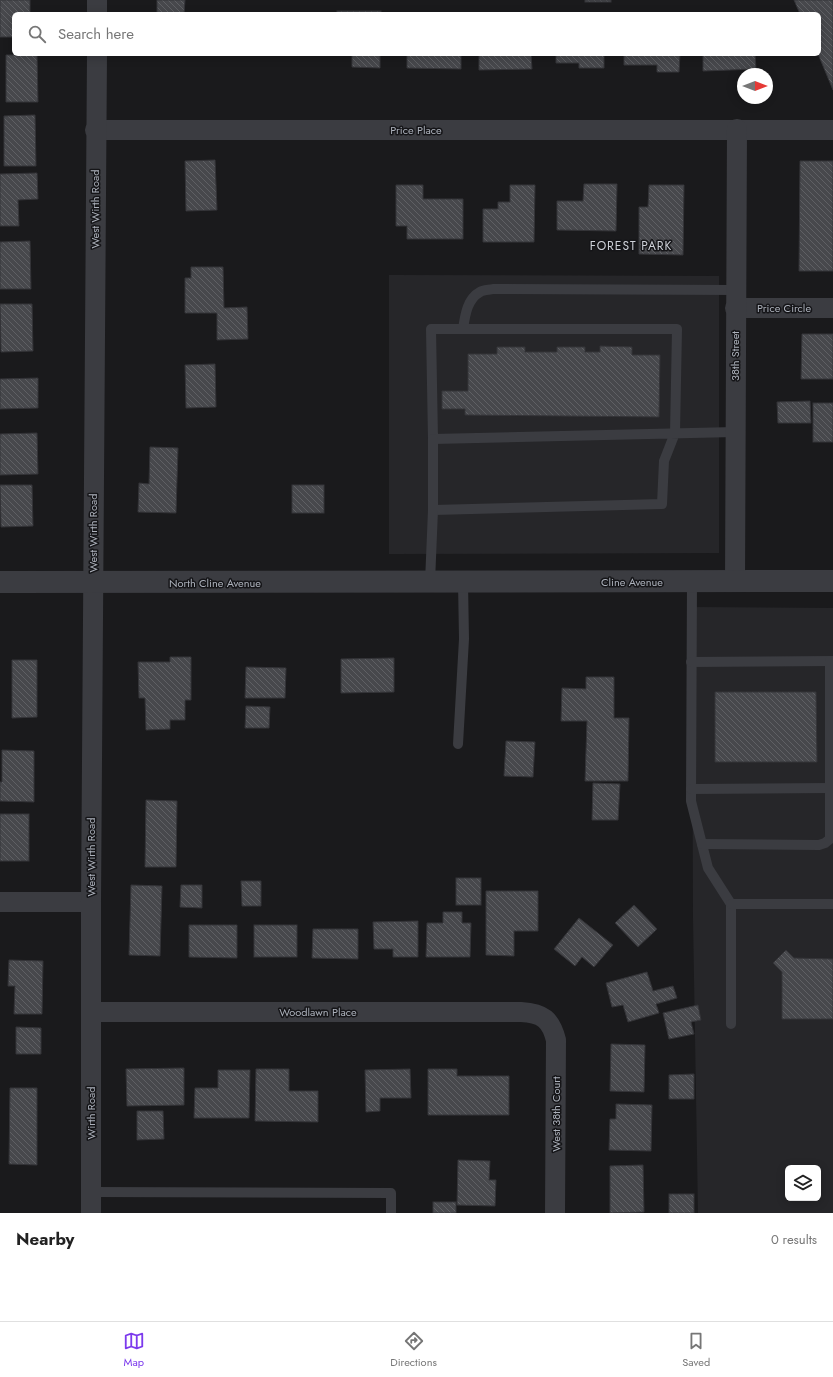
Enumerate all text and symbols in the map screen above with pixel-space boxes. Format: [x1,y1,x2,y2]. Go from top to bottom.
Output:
search box [12,12,821,56]
icon: search [26,23,48,45]
text: Search here [58,23,134,45]
north arrow [737,68,773,104]
street label: Price Place [390,122,442,138]
street label: West Wirth Road [87,169,103,249]
district label: FOREST PARK [590,237,672,255]
street label: Price Circle [757,300,811,316]
street label: 38th Street [727,331,743,381]
street label: West Wirth Road [85,493,101,573]
street label: Cline Avenue [601,574,663,590]
street label: North Cline Avenue [169,575,261,591]
street label: West Wirth Road [83,817,99,897]
street label: Woodlawn Place [279,1004,357,1020]
street label: West 38th Court [548,1076,564,1152]
street label: Wirth Road [83,1087,99,1139]
map controls [785,1165,821,1201]
button: layers [785,1165,821,1201]
text: Nearby [16,1227,74,1251]
text: 0 results [771,1230,817,1249]
tab: Map [123,1330,145,1370]
tab: Directions [390,1330,437,1370]
tab: Saved [682,1330,710,1370]

